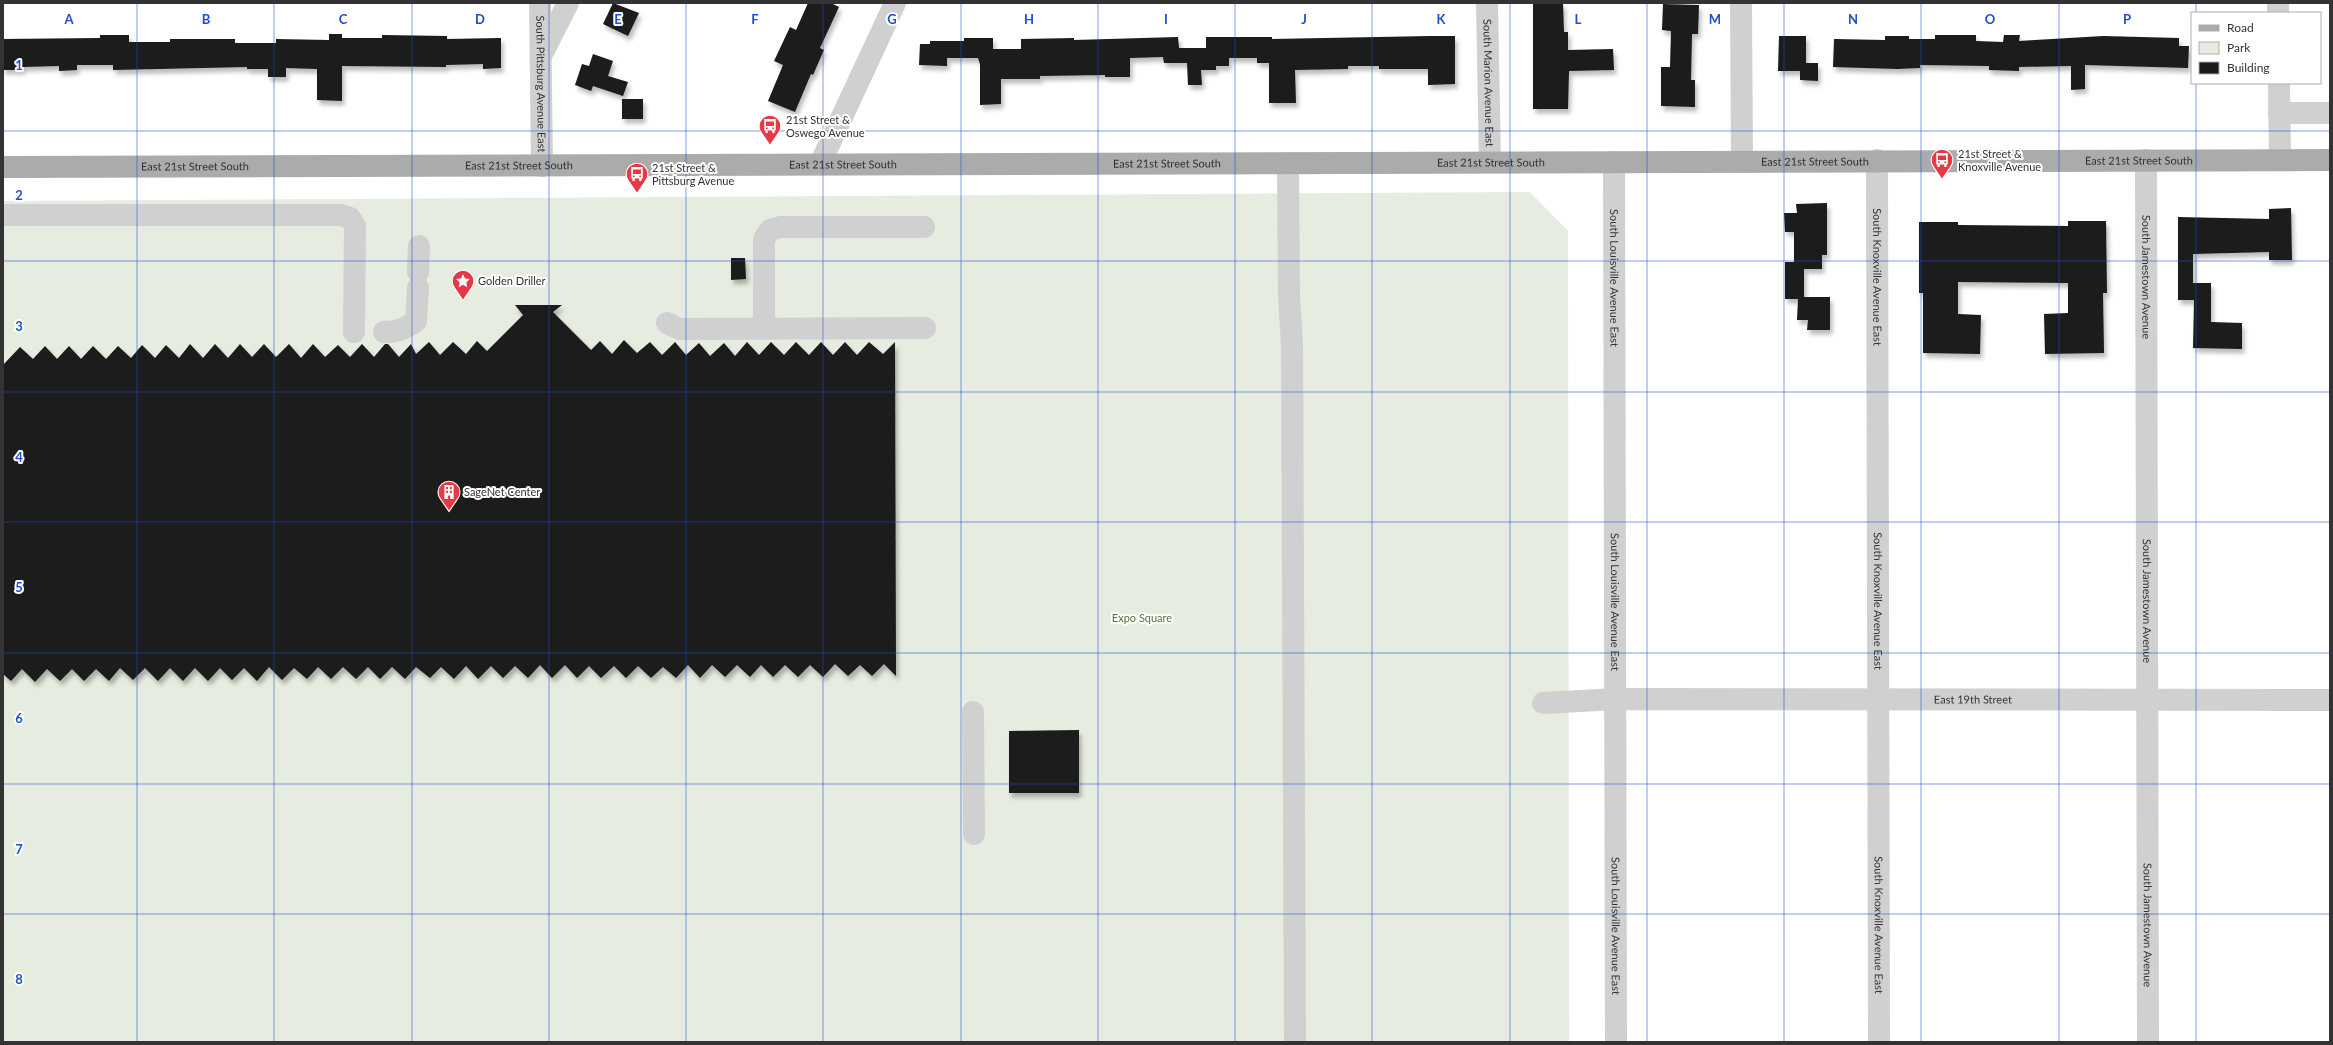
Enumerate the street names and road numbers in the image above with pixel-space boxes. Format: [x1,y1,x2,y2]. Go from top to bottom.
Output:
street label: South Pittsburg Avenue East [534,15,549,153]
street label: South Marion Avenue East [1481,19,1497,147]
street label: East 21st Street South [2085,153,2193,167]
street label: East 21st Street South [1761,154,1869,168]
street label: East 21st Street South [1437,155,1545,169]
street label: East 21st Street South [1113,156,1221,170]
street label: East 21st Street South [789,157,897,171]
street label: East 21st Street South [465,158,573,172]
street label: East 21st Street South [141,159,249,173]
street label: South Knoxville Avenue East [1871,208,1884,346]
street label: South Louisville Avenue East [1608,209,1621,347]
street label: South Jamestown Avenue [2140,215,2153,339]
street label: South Knoxville Avenue East [1872,532,1885,670]
street label: South Louisville Avenue East [1609,533,1622,671]
street label: South Jamestown Avenue [2141,539,2154,663]
street label: East 19th Street [1934,692,2012,706]
street label: South Knoxville Avenue East [1873,856,1886,994]
street label: South Louisville Avenue East [1610,857,1623,995]
street label: South Jamestown Avenue [2142,863,2155,987]

